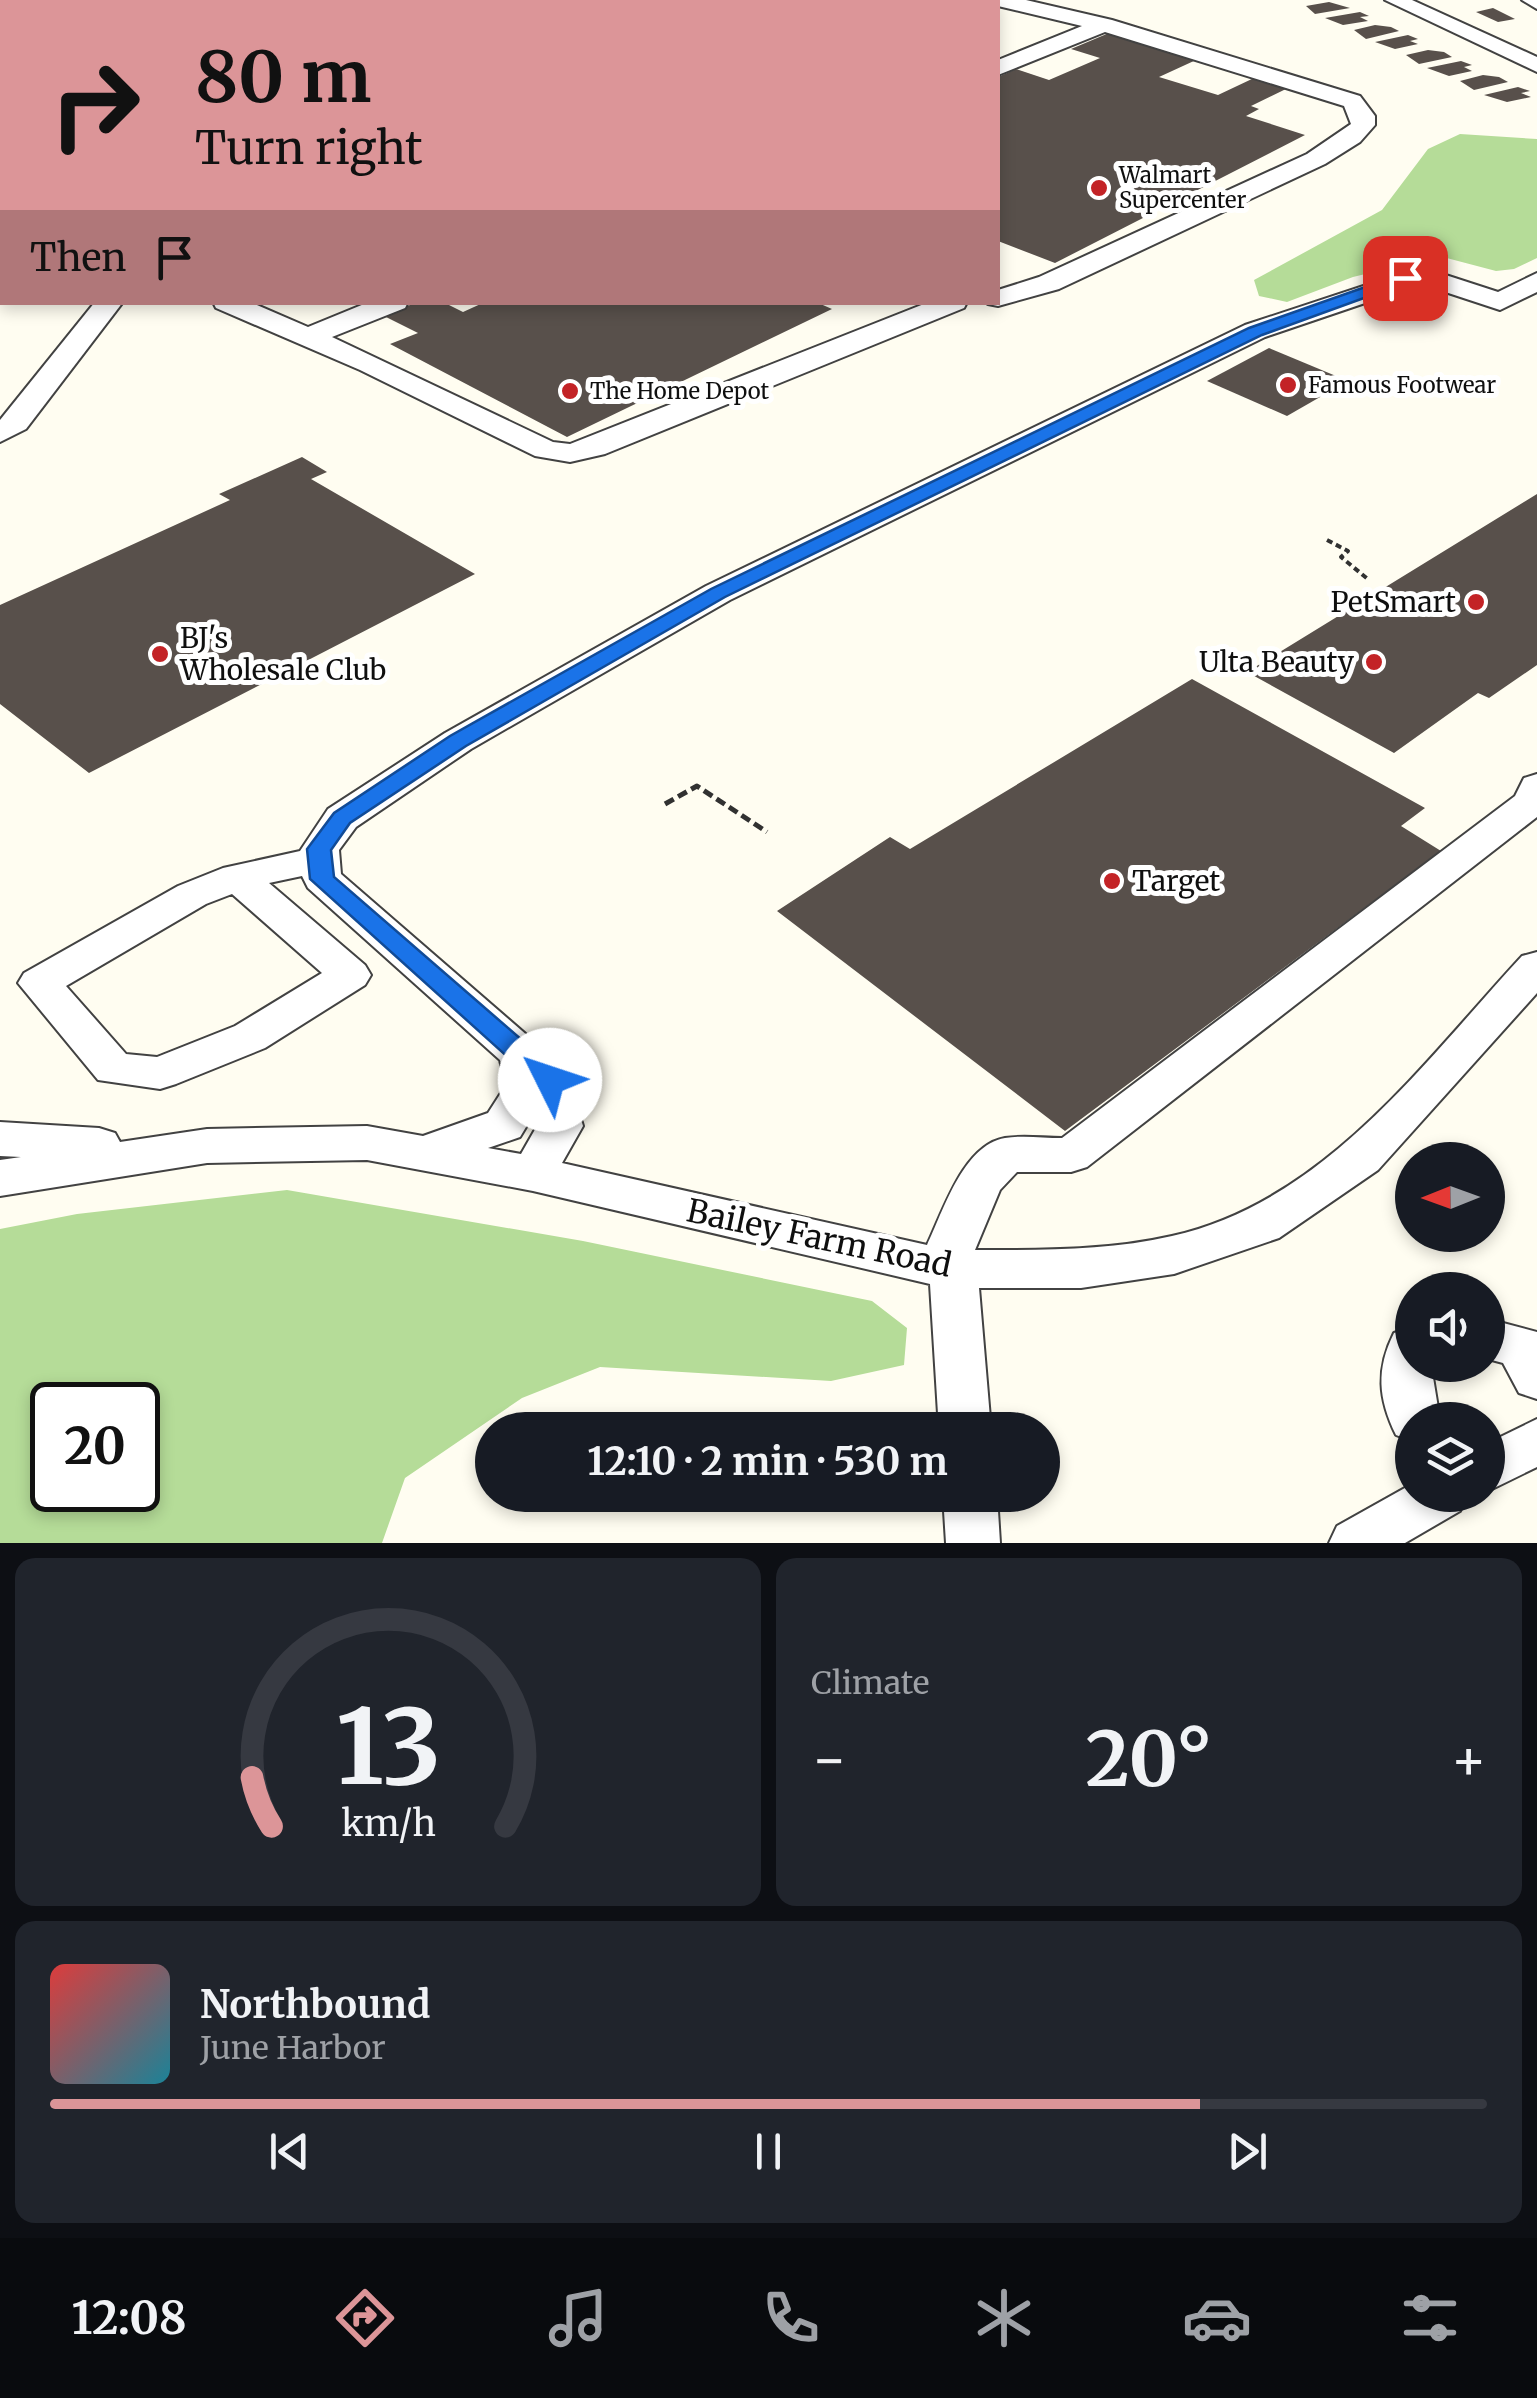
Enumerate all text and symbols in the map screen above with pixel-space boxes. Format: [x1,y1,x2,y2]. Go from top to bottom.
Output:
text: 80 m [195,33,371,121]
icon: right [30,40,160,170]
text: Turn right [195,120,423,176]
place label: Walmart Supercenter [1118,161,1246,214]
marker: Walmart Supercenter [1088,177,1110,199]
icon: arrive [147,230,202,285]
text: Then [30,234,127,281]
pin [1363,236,1448,321]
icon: arrive [1378,251,1433,306]
place label: Famous Footwear [1308,371,1496,399]
marker: Famous Footwear [1277,374,1299,396]
place label: The Home Depot [590,377,770,405]
marker: The Home Depot [559,380,581,402]
place label: PetSmart [1330,584,1456,620]
marker: PetSmart [1465,591,1487,613]
place label: BJ's Wholesale Club [179,620,386,688]
marker: BJ's Wholesale Club [149,643,171,665]
place label: Ulta Beauty [1199,644,1355,680]
marker: Ulta Beauty [1363,651,1385,673]
place label: Target [1132,863,1220,899]
marker: Target [1101,870,1123,892]
position arrow [498,1028,602,1132]
north arrow [1395,1142,1505,1252]
map controls [1395,1142,1505,1512]
street label: Bailey Farm Road [683,1190,955,1286]
button: sound [1395,1272,1505,1382]
speed limit sign: 20 [30,1382,160,1512]
button: layers [1395,1402,1505,1512]
text: 12:10 · 2 min · 530 m [587,1438,948,1485]
text: Climate [811,1663,929,1703]
text: 13 [335,1682,441,1812]
text: 20° [1085,1712,1213,1806]
text: − [811,1725,848,1794]
text: + [1450,1725,1487,1794]
text: km/h [341,1801,435,1846]
text: Northbound [200,1981,430,2028]
text: June Harbor [200,2028,386,2068]
icon: previous [262,2124,317,2179]
icon: pause [741,2124,796,2179]
icon: next [1220,2124,1275,2179]
icon: directions [330,2283,400,2353]
icon: music [543,2283,613,2353]
icon: phone [756,2283,826,2353]
icon: climate [969,2283,1039,2353]
icon: car [1182,2283,1252,2353]
icon: filters [1395,2283,1465,2353]
text: 12:08 [72,2290,187,2346]

